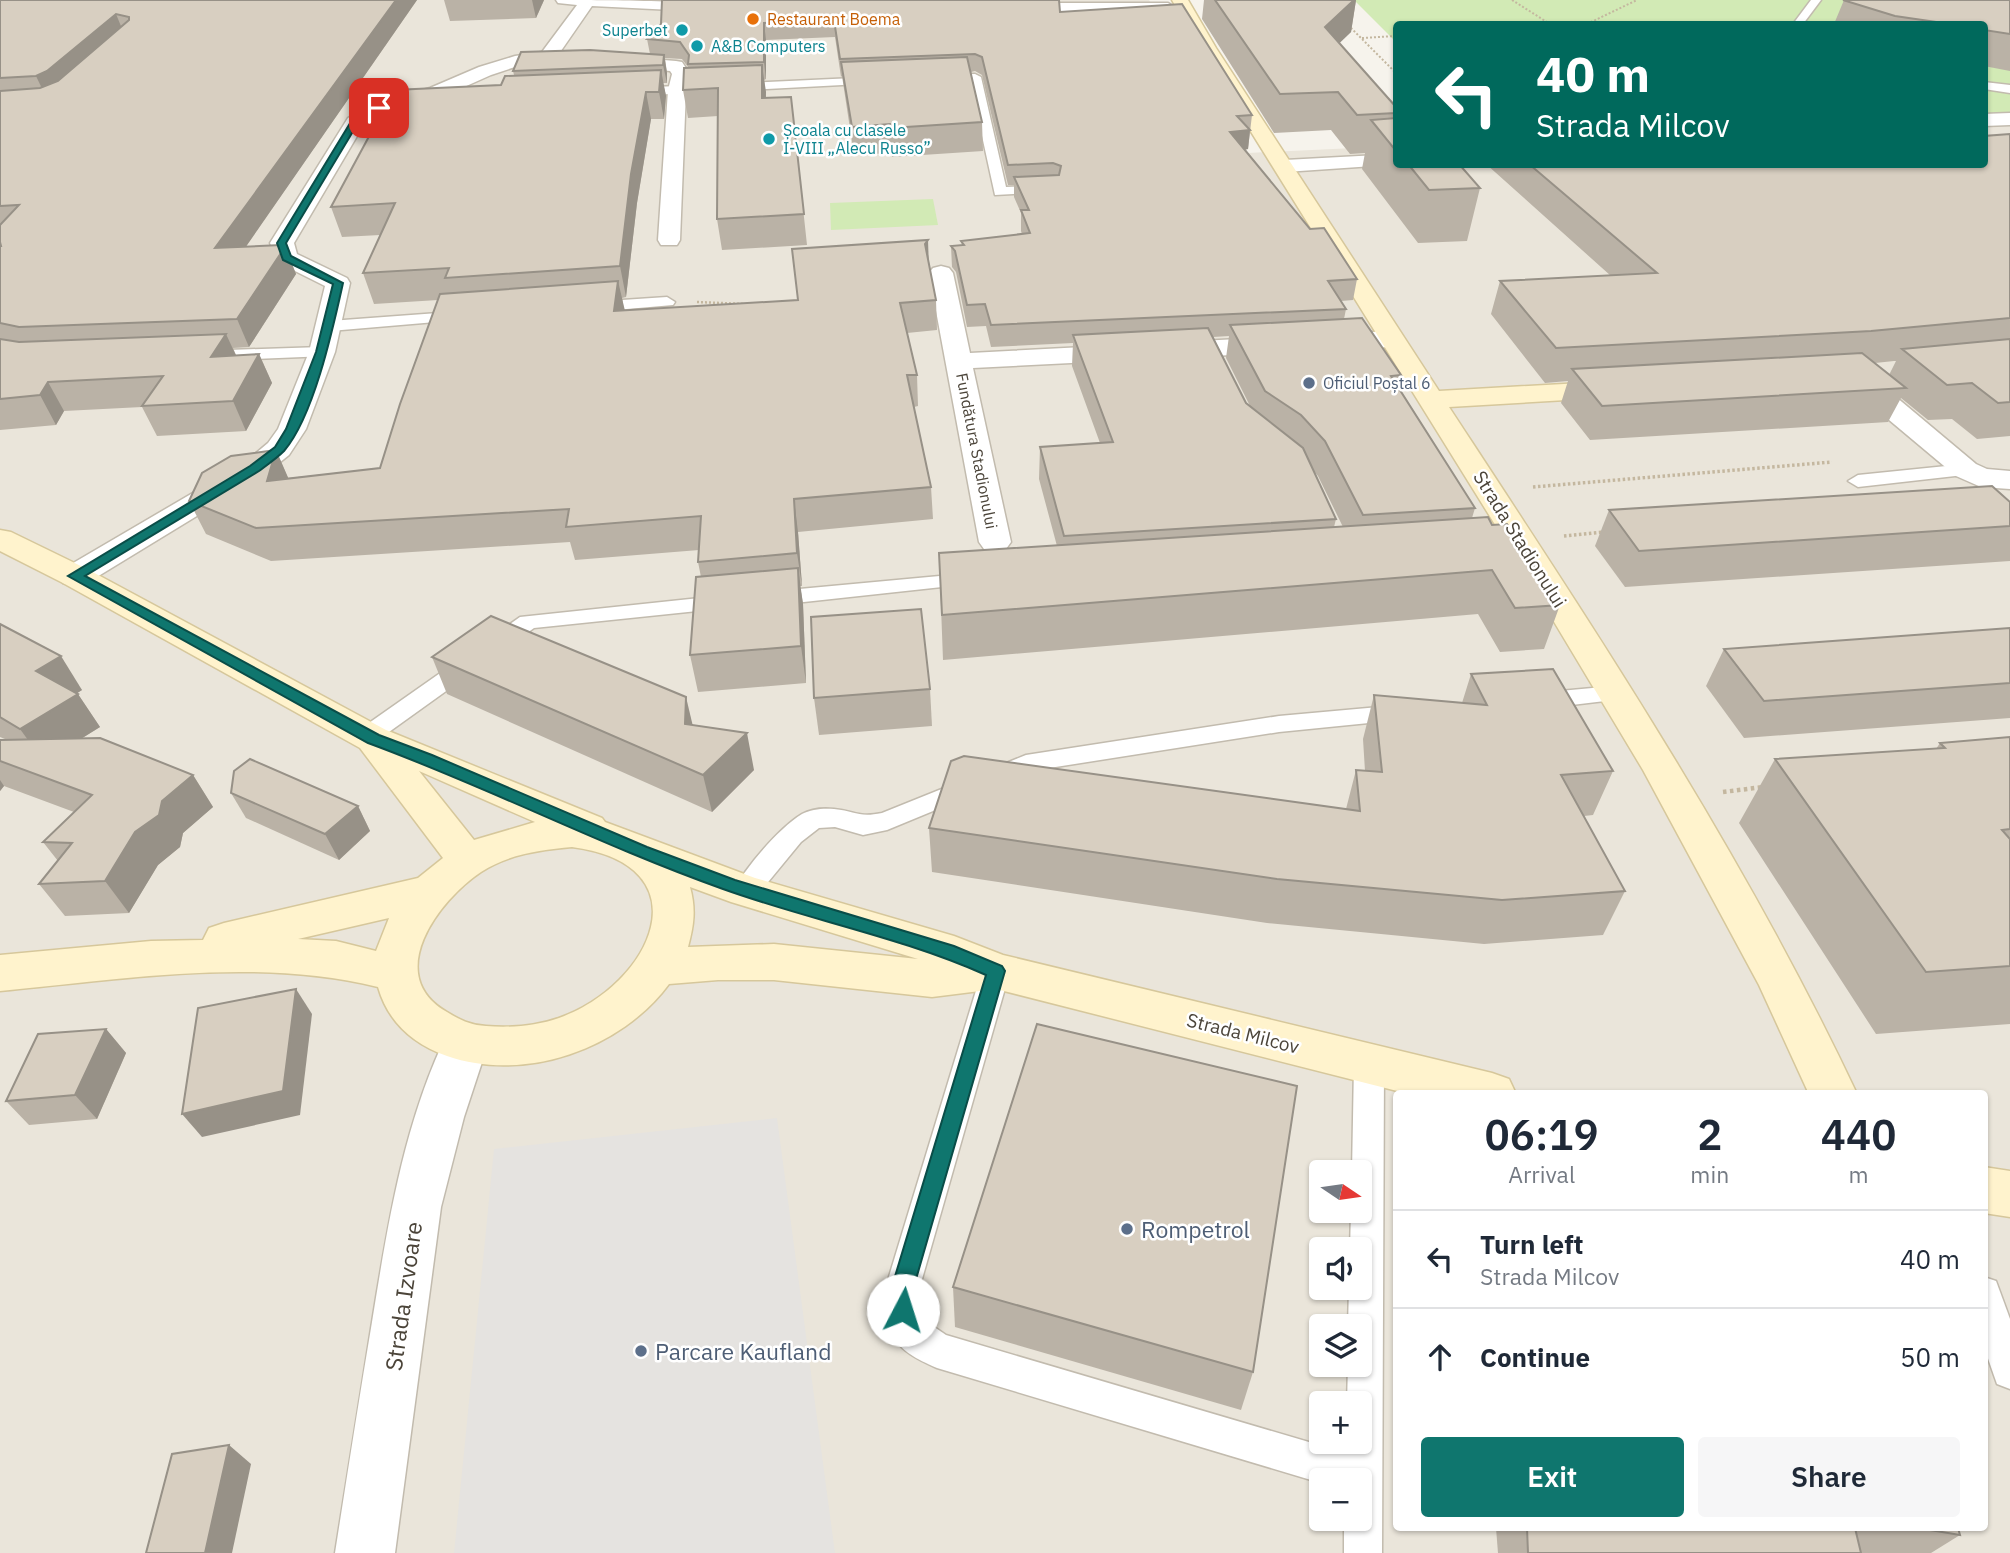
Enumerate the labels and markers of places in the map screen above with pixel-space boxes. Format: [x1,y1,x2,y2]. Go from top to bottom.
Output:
place label: Restaurant Boema [767,9,901,29]
marker: Restaurant Boema [745,11,761,27]
place label: Superbet [602,20,668,40]
marker: Superbet [674,22,690,38]
place label: A&B Computers [711,36,826,56]
marker: A&B Computers [689,38,705,54]
pin [349,78,409,138]
place label: Școala cu clasele I-VIII „Alecu Russo” [783,120,931,158]
marker: Școala cu clasele I-VIII „Alecu Russo” [761,131,777,147]
place label: Oficiul Poștal 6 [1323,373,1431,393]
marker: Oficiul Poștal 6 [1301,375,1317,391]
place label: Rompetrol [1141,1214,1250,1244]
marker: Rompetrol [1119,1221,1135,1237]
place label: Parcare Kaufland [655,1336,832,1366]
marker: Parcare Kaufland [633,1343,649,1359]

